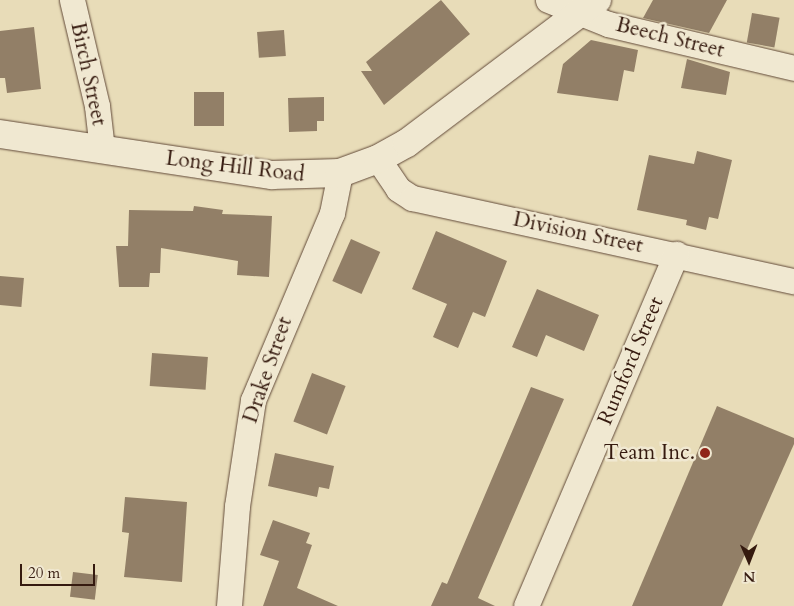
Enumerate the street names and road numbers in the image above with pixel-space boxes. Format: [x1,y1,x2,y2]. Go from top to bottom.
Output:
street label: Beech Street [613,12,727,64]
street label: Birch Street [65,20,111,128]
street label: Long Hill Road [164,146,306,188]
street label: Division Street [511,207,645,259]
street label: Rumford Street [593,293,669,429]
street label: Drake Street [238,314,298,426]

